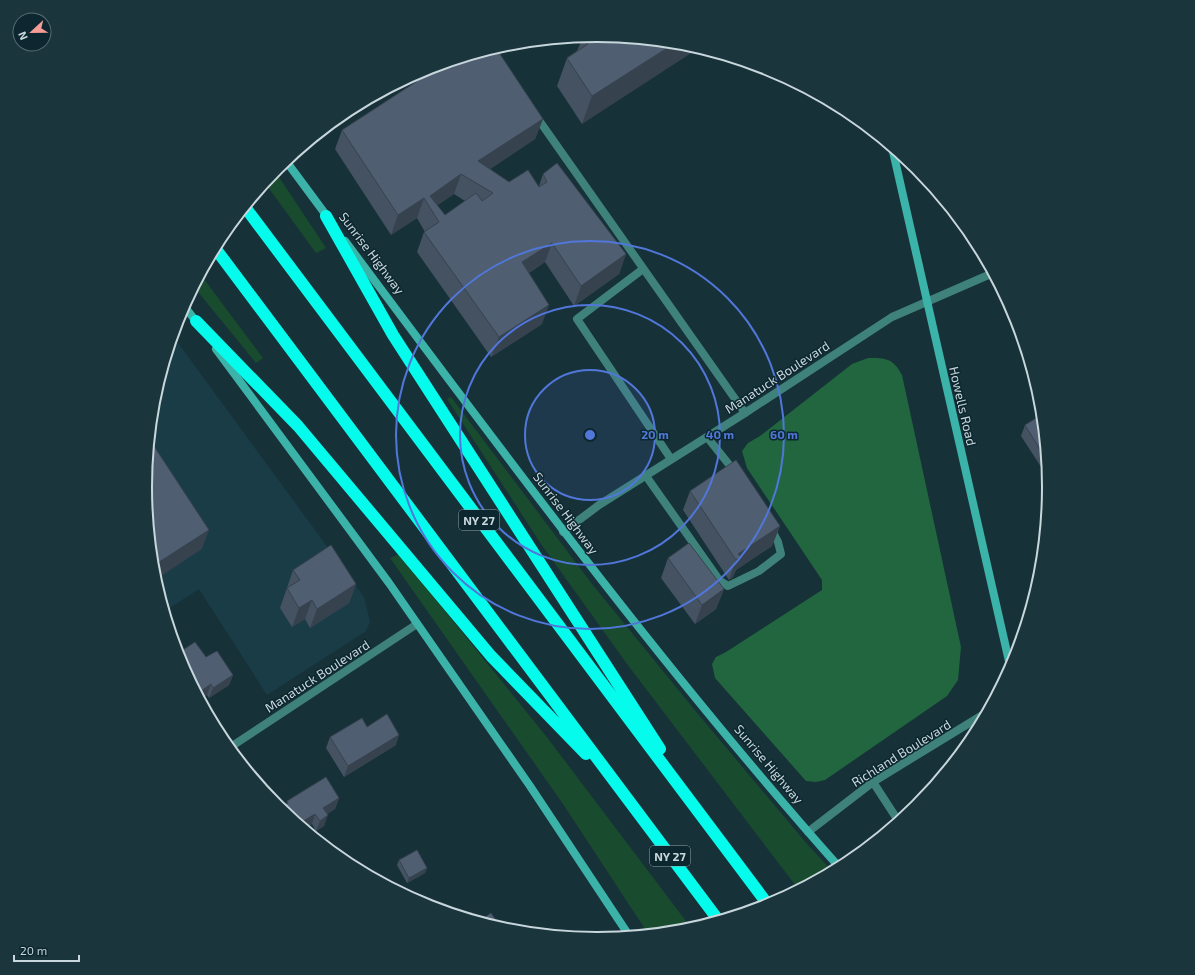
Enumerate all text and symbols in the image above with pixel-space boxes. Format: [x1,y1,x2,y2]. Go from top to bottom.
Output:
north arrow [12,12,52,52]
text: N [15,30,30,42]
street label: Sunrise Highway [336,209,408,297]
street label: Manatuck Boulevard [722,337,832,417]
street label: Howells Road [946,365,980,447]
text: 20 m [641,427,669,441]
text: 40 m [706,427,734,441]
text: 60 m [770,427,798,441]
centre of rings [583,428,597,442]
street label: Sunrise Highway [530,469,602,557]
road number: NY 27 [459,510,499,530]
street label: Manatuck Boulevard [262,636,372,716]
street label: Richland Boulevard [848,716,954,790]
street label: Sunrise Highway [731,721,807,807]
road number: NY 27 [650,846,690,866]
scale bar [14,937,79,963]
text: 20 m [20,943,47,957]

